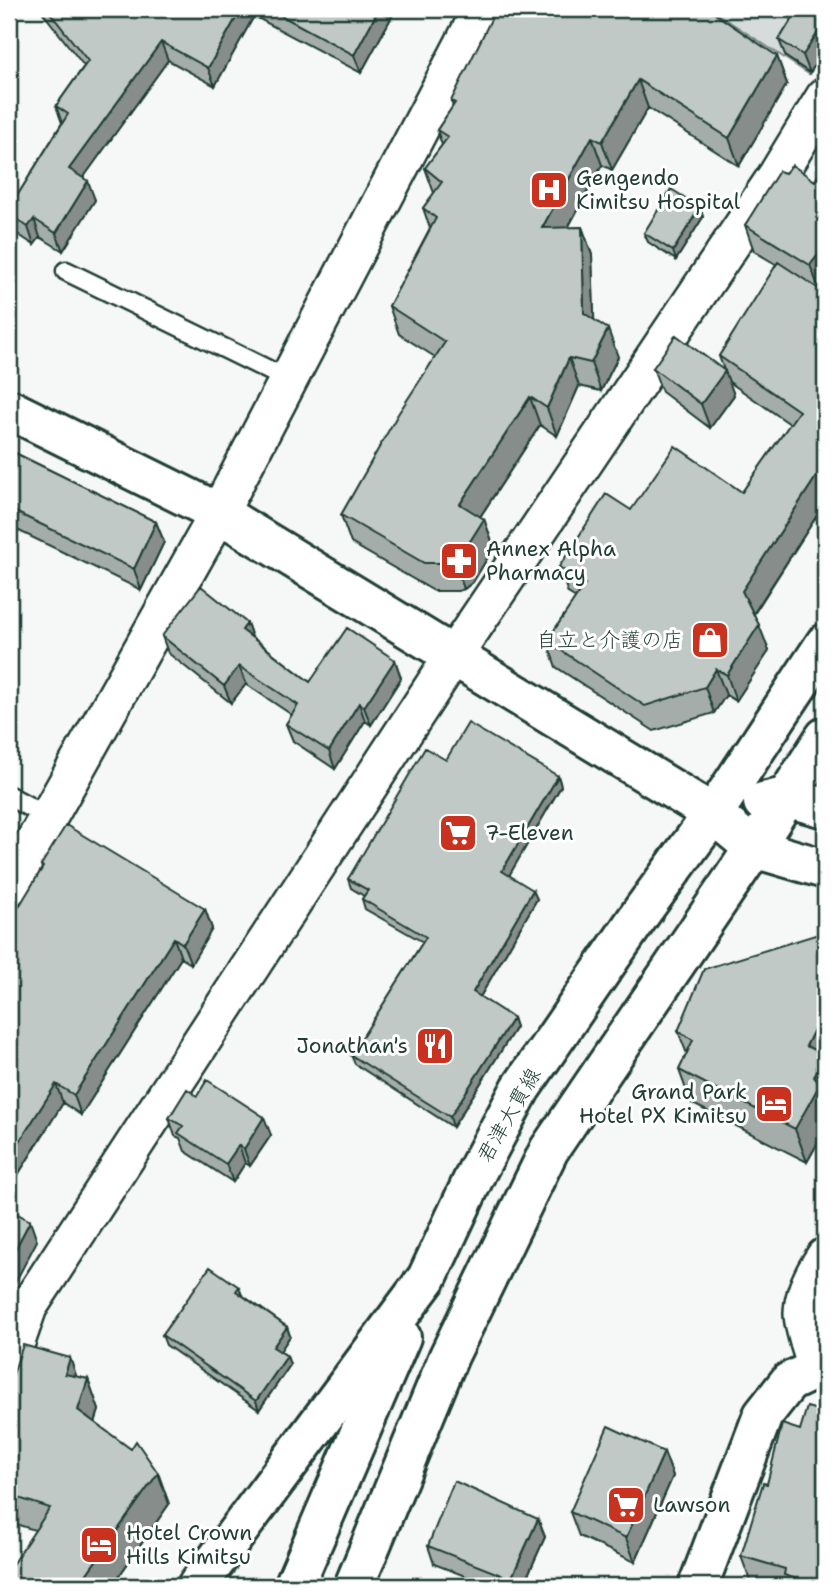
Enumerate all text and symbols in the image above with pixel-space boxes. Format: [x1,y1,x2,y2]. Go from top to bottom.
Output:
place label: Gengendo Kimitsu Hospital [576,164,741,216]
hospital icon: Gengendo Kimitsu Hospital [528,169,570,211]
place label: Annex Alpha Pharmacy [486,535,616,587]
pharmacy icon: Annex Alpha Pharmacy [438,540,480,582]
shop icon: 自立と介護の店 [689,619,731,661]
place label: 自立と介護の店 [536,626,683,654]
supermarket icon: 7-Eleven [437,812,479,854]
place label: 7-Eleven [485,819,574,847]
restaurant icon: Jonathan's [414,1025,456,1067]
place label: Jonathan's [296,1032,408,1060]
street label: 君津大貫線 [471,1063,547,1167]
place label: Grand Park Hotel PX Kimitsu [579,1078,747,1130]
hotel icon: Grand Park Hotel PX Kimitsu [753,1083,795,1125]
supermarket icon: Lawson [605,1484,647,1526]
place label: Lawson [653,1491,731,1519]
place label: Hotel Crown Hills Kimitsu [126,1519,252,1571]
hotel icon: Hotel Crown Hills Kimitsu [78,1524,120,1566]

